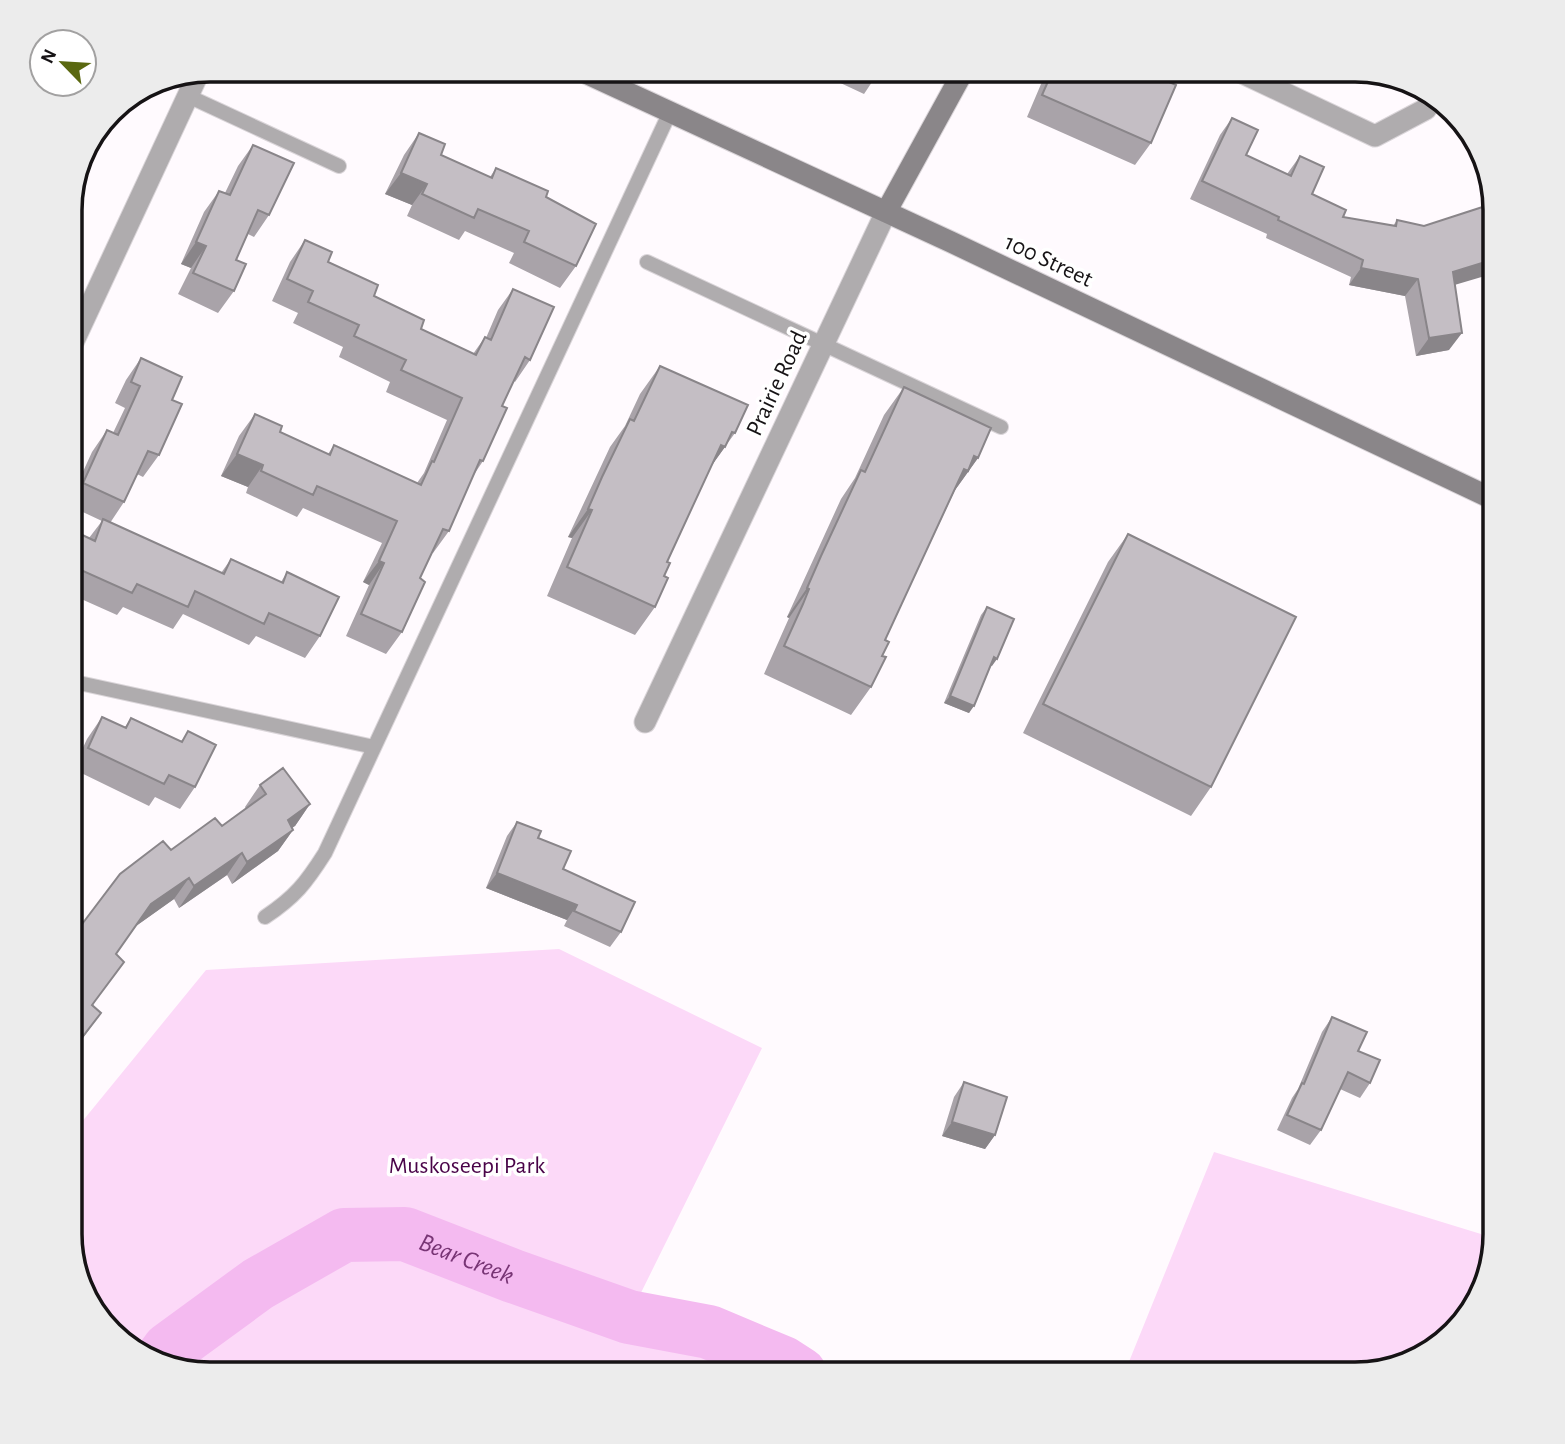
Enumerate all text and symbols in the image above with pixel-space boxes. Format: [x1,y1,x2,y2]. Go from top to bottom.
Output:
north arrow [28,28,98,98]
text: N [38,46,60,66]
street label: 100 Street [1001,230,1097,292]
street label: Prairie Road [742,327,812,440]
park label: Muskoseepi Park [389,1154,545,1178]
water label: Bear Creek [415,1229,517,1289]

